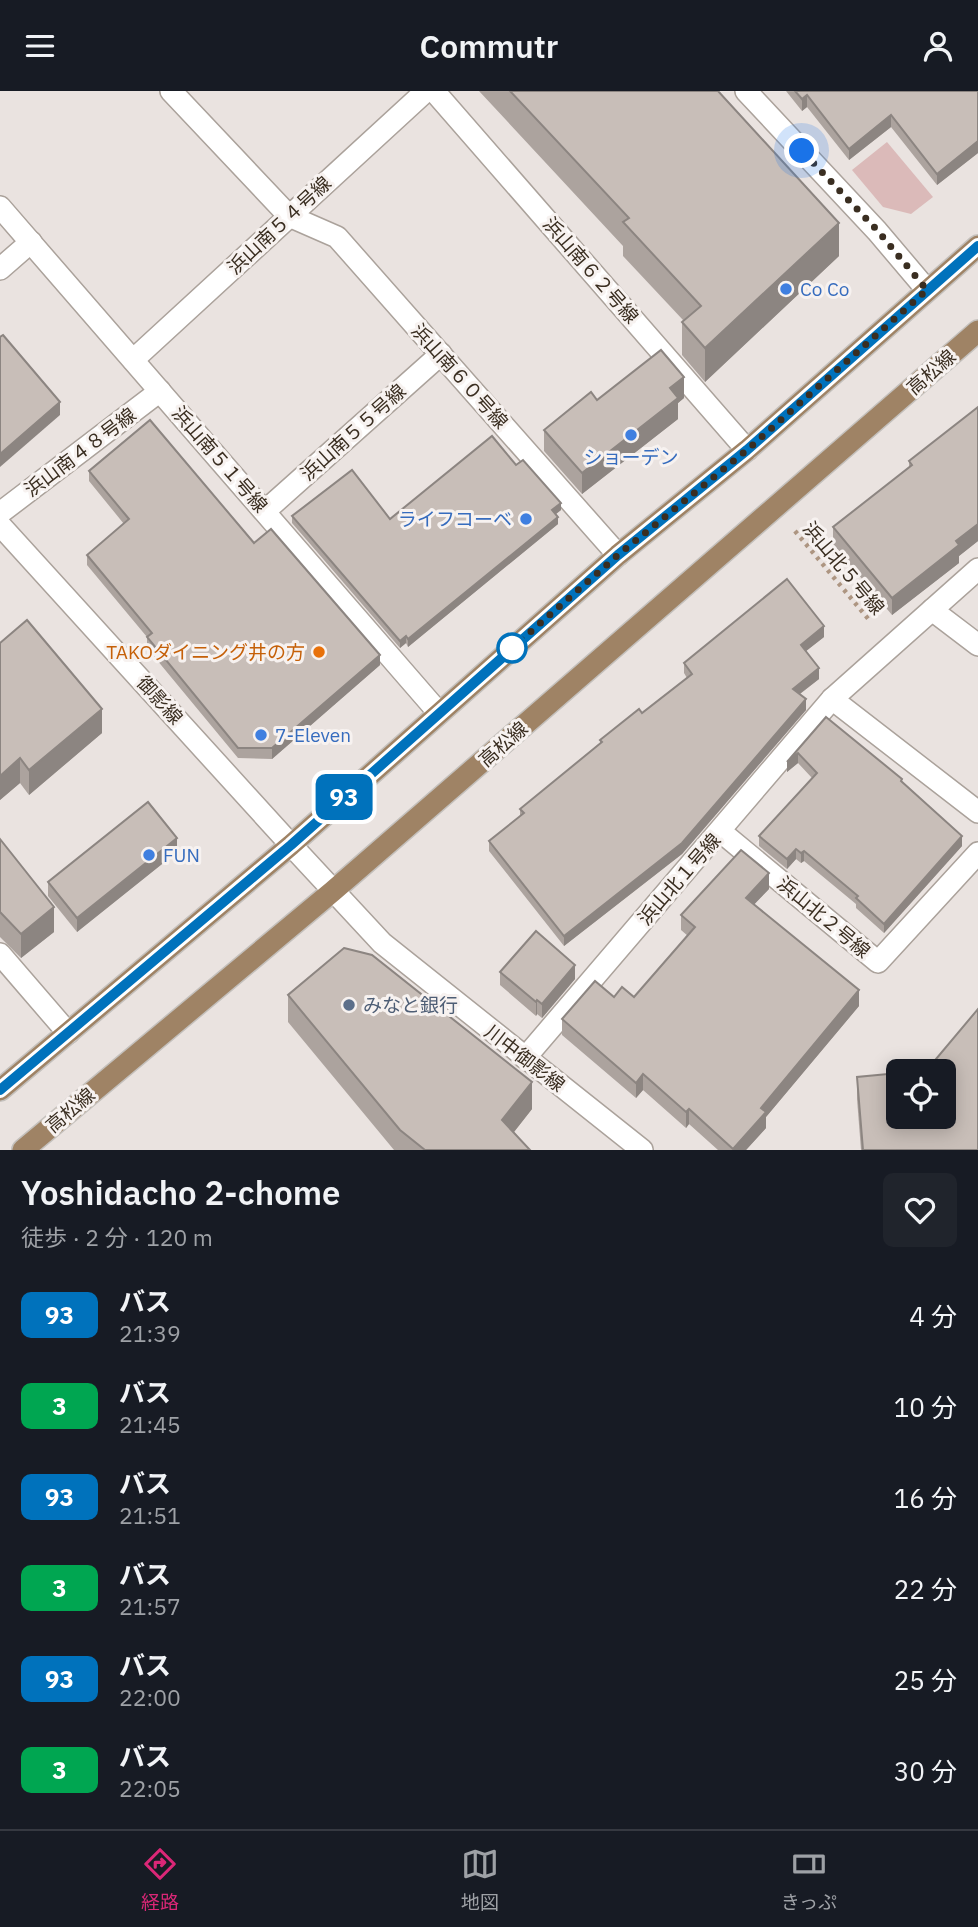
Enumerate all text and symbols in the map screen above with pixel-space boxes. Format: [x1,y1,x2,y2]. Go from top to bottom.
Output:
text: Commutr [420,25,558,67]
icon: menu [21,27,59,65]
icon: person [919,27,957,65]
your location [784,133,819,168]
street label: 浜山南５４号線 [222,171,336,279]
street label: 浜山南６２号線 [538,212,644,328]
place label: Co Co [800,277,849,301]
marker: Co Co [778,281,794,297]
street label: 浜山南６０号線 [407,319,513,433]
street label: 高松線 [902,344,960,400]
street label: 浜山南５５号線 [296,379,410,485]
street label: 浜山南５１号線 [167,401,273,517]
street label: 浜山南４８号線 [20,402,140,502]
marker: ショーデン [623,427,639,443]
place label: ショーデン [583,445,679,469]
place label: ライフコーベ [398,507,512,531]
marker: ライフコーベ [518,511,534,527]
street label: 浜山北５号線 [798,517,890,619]
unlabelled marker [497,633,527,663]
place label: TAKOダイニング井の方 [106,640,305,664]
marker: TAKOダイニング井の方 [311,644,327,660]
street label: 御影線 [132,671,188,729]
street label: 高松線 [474,716,532,772]
place label: 7-Eleven [275,723,351,747]
marker: 7-Eleven [253,727,269,743]
line badge: 93 [312,774,376,820]
text: 93 [330,781,358,813]
street label: 浜山北１号線 [633,828,725,930]
place label: FUN [163,843,200,867]
marker: FUN [141,847,157,863]
street label: 浜山北２号線 [773,871,875,963]
place label: みなと銀行 [363,993,458,1017]
marker: みなと銀行 [341,997,357,1013]
street label: 川中御影線 [480,1019,570,1097]
map controls [886,1059,956,1129]
button: locate [886,1059,956,1129]
street label: 高松線 [40,1082,100,1138]
text: Yoshidacho 2-chome [21,1171,340,1214]
button: heart [883,1173,957,1247]
text: 徒歩 · 2 分 · 120 m [21,1222,213,1252]
text: バス [119,1284,171,1318]
text: 93 [45,1299,74,1331]
text: 4 分 [909,1299,957,1333]
text: 21:39 [119,1318,181,1348]
text: バス [119,1375,171,1409]
text: 3 [52,1390,67,1422]
text: 10 分 [894,1390,957,1424]
text: 21:45 [119,1409,181,1439]
text: バス [119,1466,171,1500]
text: 93 [45,1481,74,1513]
text: 16 分 [894,1481,957,1515]
text: 21:51 [119,1500,181,1530]
text: バス [119,1557,171,1591]
text: 3 [52,1572,67,1604]
text: 22 分 [894,1572,957,1606]
text: 21:57 [119,1591,181,1621]
text: バス [119,1648,171,1682]
text: 93 [45,1663,74,1695]
text: 25 分 [894,1663,957,1697]
text: 22:00 [119,1682,181,1712]
text: バス [119,1739,171,1773]
text: 3 [52,1754,67,1786]
text: 30 分 [894,1754,957,1788]
text: 22:05 [119,1773,181,1803]
tab: 経路 [141,1845,179,1914]
tab: 地図 [461,1845,499,1914]
tab: きっぷ [781,1845,837,1914]

